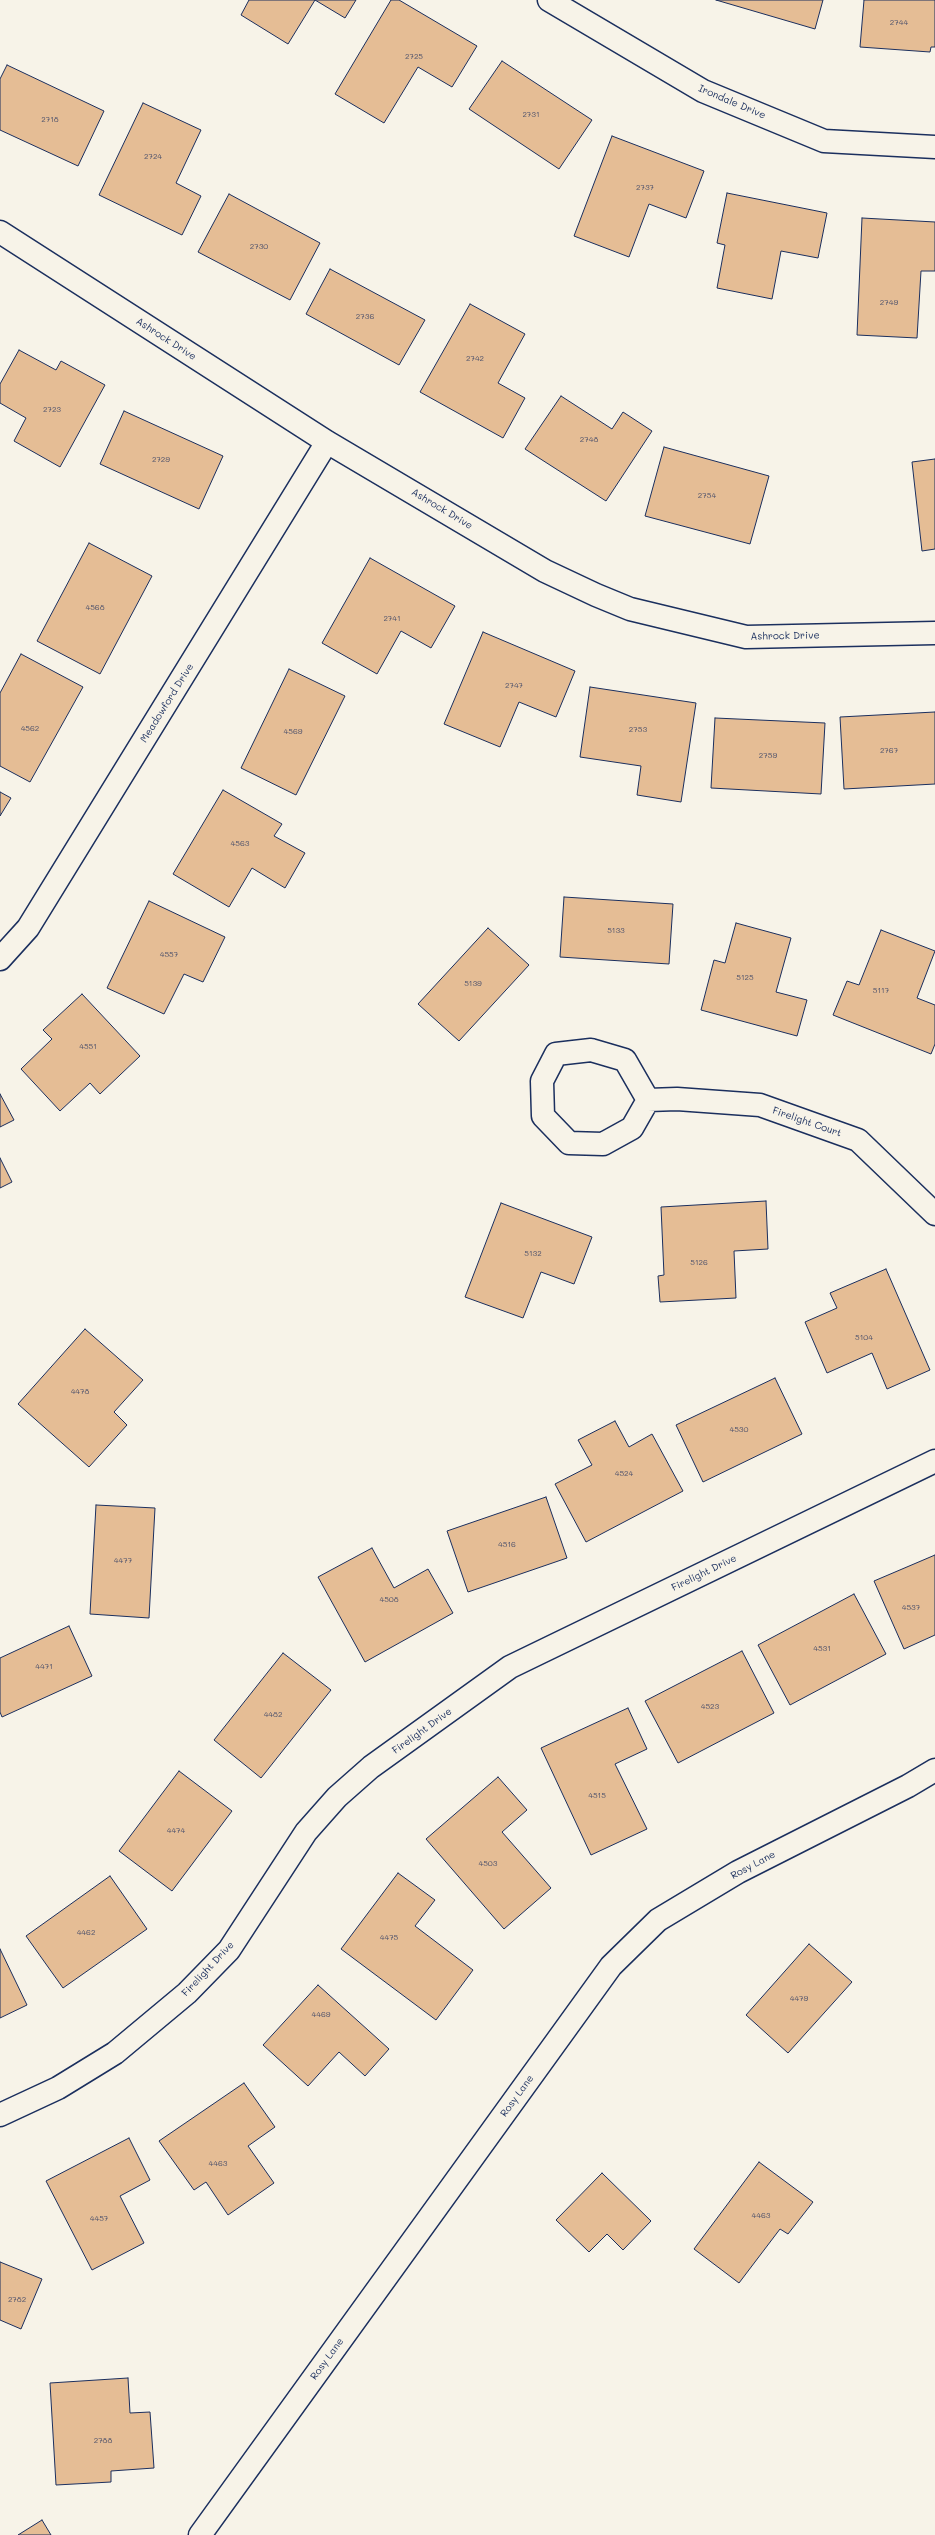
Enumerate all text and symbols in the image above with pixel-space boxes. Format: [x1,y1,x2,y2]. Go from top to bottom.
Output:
house number: 2744 [890,18,908,28]
house number: 2725 [405,52,423,62]
street label: Irondale Drive [697,82,767,122]
house number: 2731 [522,110,540,120]
house number: 2718 [41,115,59,125]
house number: 2724 [144,152,162,162]
house number: 2737 [636,183,654,193]
house number: 2730 [250,242,268,252]
house number: 2749 [880,298,898,308]
house number: 2736 [356,312,374,322]
street label: Ashrock Drive [134,315,198,363]
house number: 2742 [466,354,484,364]
house number: 2723 [43,405,61,415]
house number: 2748 [580,435,598,445]
house number: 2729 [152,455,170,465]
street label: Ashrock Drive [409,486,475,532]
house number: 2754 [698,491,716,501]
house number: 4568 [85,603,105,613]
house number: 2741 [383,614,401,624]
street label: Ashrock Drive [750,629,820,643]
street label: Meadowford Drive [138,661,196,745]
house number: 2747 [505,681,523,691]
house number: 4562 [21,724,39,734]
house number: 2753 [629,725,647,735]
house number: 4569 [284,727,302,737]
house number: 2767 [880,746,898,756]
house number: 2759 [759,751,777,761]
house number: 4563 [231,839,249,849]
house number: 5133 [607,926,625,936]
house number: 4557 [160,950,178,960]
house number: 5125 [736,973,754,983]
house number: 5139 [464,979,482,989]
house number: 5117 [873,986,889,996]
house number: 4551 [79,1042,97,1052]
street label: Firelight Court [771,1105,843,1139]
house number: 5132 [524,1249,542,1259]
house number: 5126 [690,1258,708,1268]
house number: 5104 [855,1333,873,1343]
house number: 4478 [71,1387,89,1397]
house number: 4530 [730,1425,748,1435]
house number: 4524 [615,1469,633,1479]
house number: 4516 [498,1540,516,1550]
street label: Firelight Drive [670,1552,738,1594]
house number: 4477 [114,1556,132,1566]
house number: 4508 [379,1595,399,1605]
house number: 4537 [902,1603,920,1613]
house number: 4531 [813,1644,831,1654]
house number: 4471 [35,1662,53,1672]
house number: 4523 [701,1702,719,1712]
street label: Firelight Drive [390,1705,454,1757]
house number: 4482 [264,1710,282,1720]
house number: 4515 [588,1791,606,1801]
house number: 4474 [167,1826,185,1836]
street label: Rosy Lane [729,1848,777,1882]
house number: 4503 [479,1859,497,1869]
house number: 4462 [77,1928,95,1938]
house number: 4475 [380,1933,398,1943]
street label: Firelight Drive [179,1939,237,1999]
house number: 4479 [790,1994,808,2004]
house number: 4469 [312,2010,330,2020]
street label: Rosy Lane [498,2073,536,2119]
house number: 4463 [209,2159,227,2169]
house number: 4463 [752,2211,770,2221]
house number: 4457 [90,2214,108,2224]
house number: 2782 [8,2295,26,2305]
street label: Rosy Lane [308,2336,346,2382]
house number: 2788 [94,2436,112,2446]

